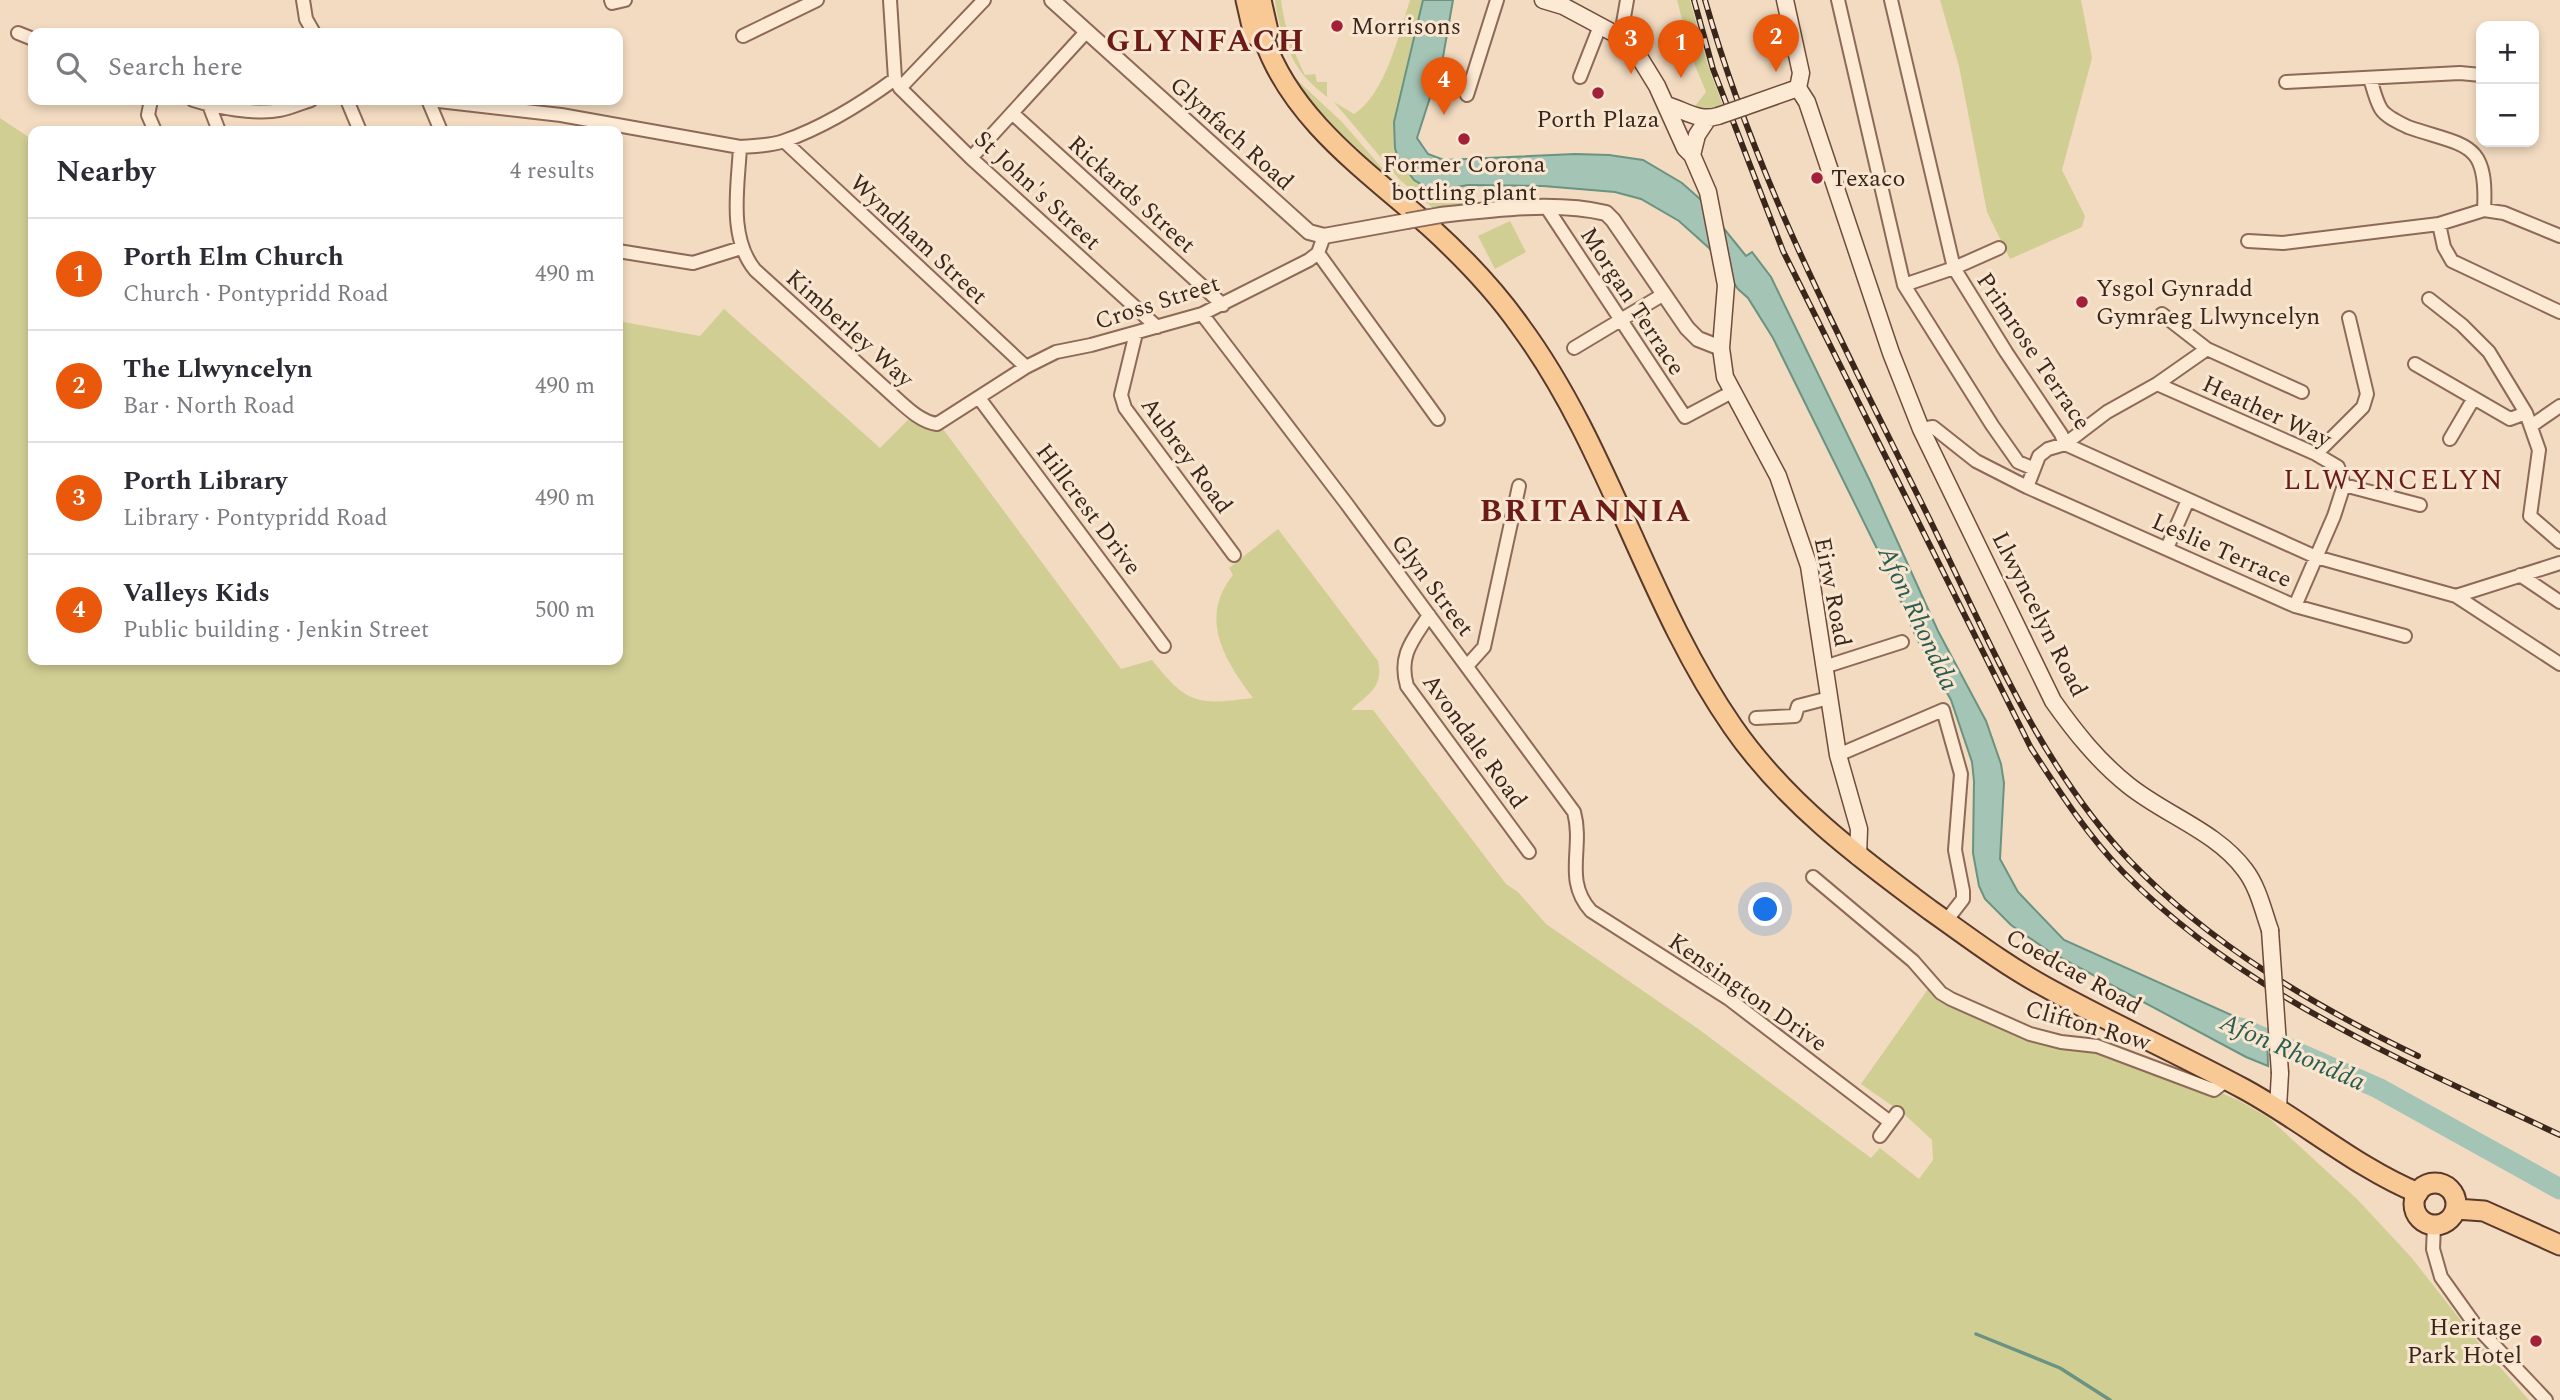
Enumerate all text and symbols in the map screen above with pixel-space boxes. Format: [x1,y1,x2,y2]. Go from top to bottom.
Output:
place label: Morrisons [1351,9,1461,45]
pin: 2 [1753,14,1799,72]
pin: 3 [1608,16,1654,74]
district label: GLYNFACH [1106,17,1306,66]
marker: Morrisons [1329,18,1345,34]
pin: 1 [1658,20,1704,78]
map controls [2476,21,2539,147]
button: + [2476,21,2539,84]
search box [28,28,623,105]
text: Search here [108,47,243,87]
icon: search [52,48,90,86]
pin: 4 [1421,57,1467,115]
street label: Glynfach Road [1161,68,1301,199]
button: − [2476,84,2539,147]
marker: Porth Plaza [1590,85,1606,101]
place label: Porth Plaza [1537,102,1660,138]
street label: St John's Street [966,122,1109,259]
street label: Rickards Street [1059,127,1204,262]
marker: Former Corona bottling plant [1456,131,1472,147]
place label: Former Corona bottling plant [1383,147,1546,211]
text: Nearby [56,149,155,195]
text: 4 results [510,154,595,189]
place label: Texaco [1831,161,1905,197]
street label: Wyndham Street [841,166,996,313]
marker: Texaco [1809,170,1825,186]
street label: Morgan Terrace [1571,220,1694,383]
text: Porth Elm Church [123,237,344,277]
text: 1 [73,257,85,292]
text: 490 m [535,257,595,292]
street label: Kimberley Way [777,261,923,397]
street label: Primrose Terrace [1967,265,2100,438]
street label: Cross Street [1090,266,1224,340]
place label: Ysgol Gynradd Gymraeg Llwyncelyn [2096,271,2320,335]
text: Church · Pontypridd Road [123,277,389,312]
marker: Ysgol Gynradd Gymraeg Llwyncelyn [2074,294,2090,310]
text: The Llwyncelyn [123,349,313,389]
street label: Heather Way [2196,366,2338,458]
text: 2 [73,369,85,404]
text: 490 m [535,369,595,404]
text: Bar · North Road [123,389,295,424]
street label: Aubrey Road [1131,390,1241,522]
street label: Hillcrest Drive [1027,436,1150,583]
district label: LLWYNCELYN [2283,459,2505,502]
text: Porth Library [123,461,287,501]
text: 3 [73,481,85,516]
text: 490 m [535,481,595,516]
district label: BRITANNIA [1479,487,1693,536]
text: Library · Pontypridd Road [123,501,388,536]
street label: Leslie Terrace [2146,504,2297,598]
street label: Llwyncelyn Road [1982,525,2096,704]
street label: Glyn Street [1382,527,1483,644]
street label: Eirw Road [1804,534,1860,650]
water label: Afon Rhondda [1867,539,1969,697]
text: Valleys Kids [123,573,270,613]
text: 4 [73,593,85,628]
text: 500 m [535,593,595,628]
text: Public building · Jenkin Street [123,613,429,648]
street label: Avondale Road [1413,667,1536,817]
your location [1748,892,1782,926]
street label: Coedcae Road [1999,920,2148,1024]
street label: Kensington Drive [1660,924,1835,1061]
street label: Clifton Row [2021,991,2155,1061]
water label: Afon Rhondda [2213,1002,2372,1102]
place label: Heritage Park Hotel [2407,1310,2522,1374]
marker: Heritage Park Hotel [2528,1333,2544,1349]

